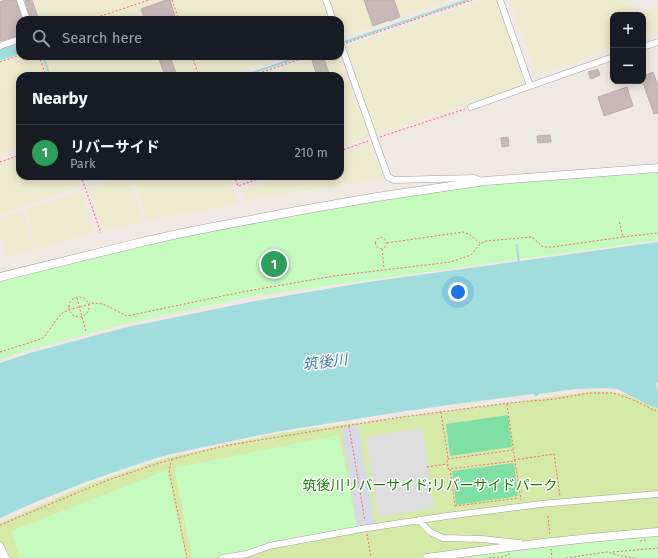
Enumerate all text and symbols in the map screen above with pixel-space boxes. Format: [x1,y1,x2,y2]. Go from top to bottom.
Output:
map controls [610,12,646,84]
button: + [610,12,646,48]
search box [16,16,344,60]
icon: search [30,27,52,49]
text: Search here [62,29,142,47]
button: − [610,48,646,84]
text: Nearby [32,88,87,109]
text: リバーサイド [70,138,160,156]
text: 1 [42,145,48,160]
text: 210 m [294,145,328,160]
text: Park [70,156,96,171]
pin: 1 [261,249,287,279]
your location [448,282,468,302]
water label: 筑後川 [302,350,350,374]
park label: 筑後川リバーサイド;リバーサイドパーク [303,477,557,494]

